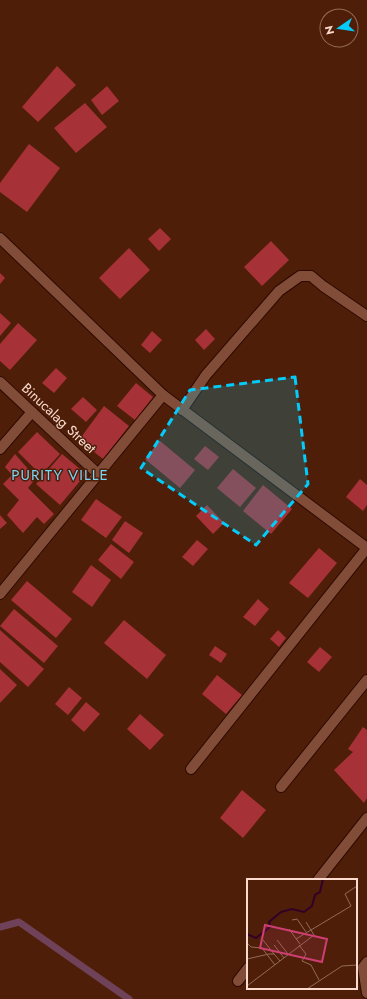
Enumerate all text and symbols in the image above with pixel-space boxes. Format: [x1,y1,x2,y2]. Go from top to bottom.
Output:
north arrow [319,8,359,48]
text: N [320,24,338,36]
street label: Binucalag Street [17,378,101,458]
district label: PURITY VILLE [11,464,109,486]
inset map [247,879,357,989]

